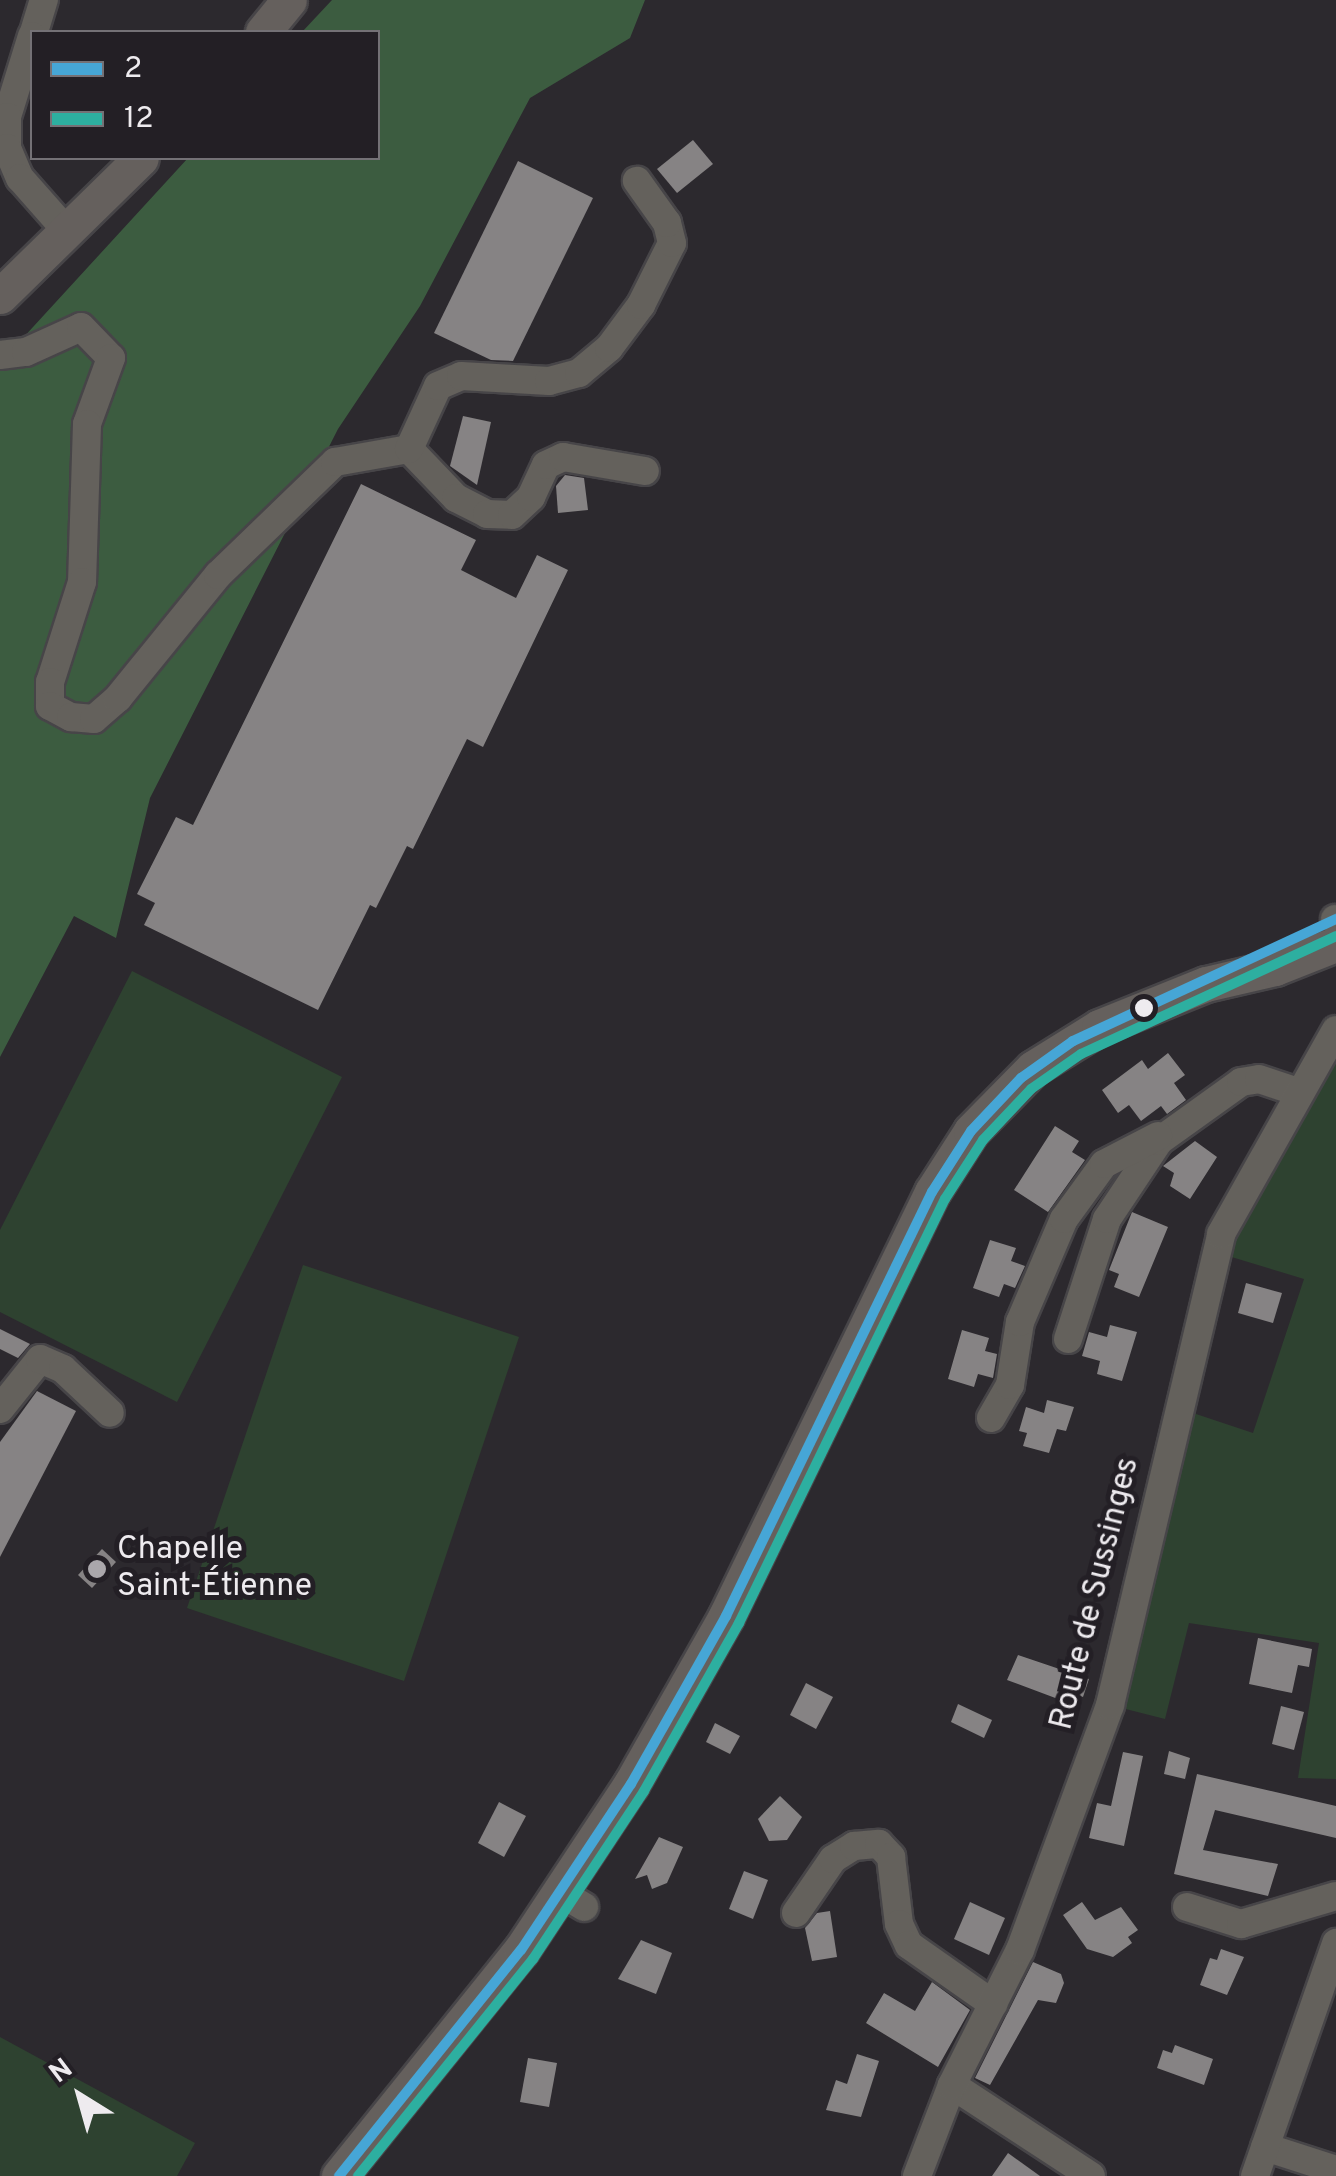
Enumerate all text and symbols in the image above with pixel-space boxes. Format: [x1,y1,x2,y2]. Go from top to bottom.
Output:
legend [30,30,380,160]
text: 2 [124,51,142,88]
text: 12 [124,101,154,138]
unlabelled marker [1134,998,1154,1018]
street label: Route de Sussinges [1044,1454,1148,1734]
place label: Chapelle Saint-Étienne [117,1532,312,1607]
marker: Chapelle Saint-Étienne [86,1558,108,1580]
north arrow [30,2046,130,2146]
text: N [43,2052,81,2092]

